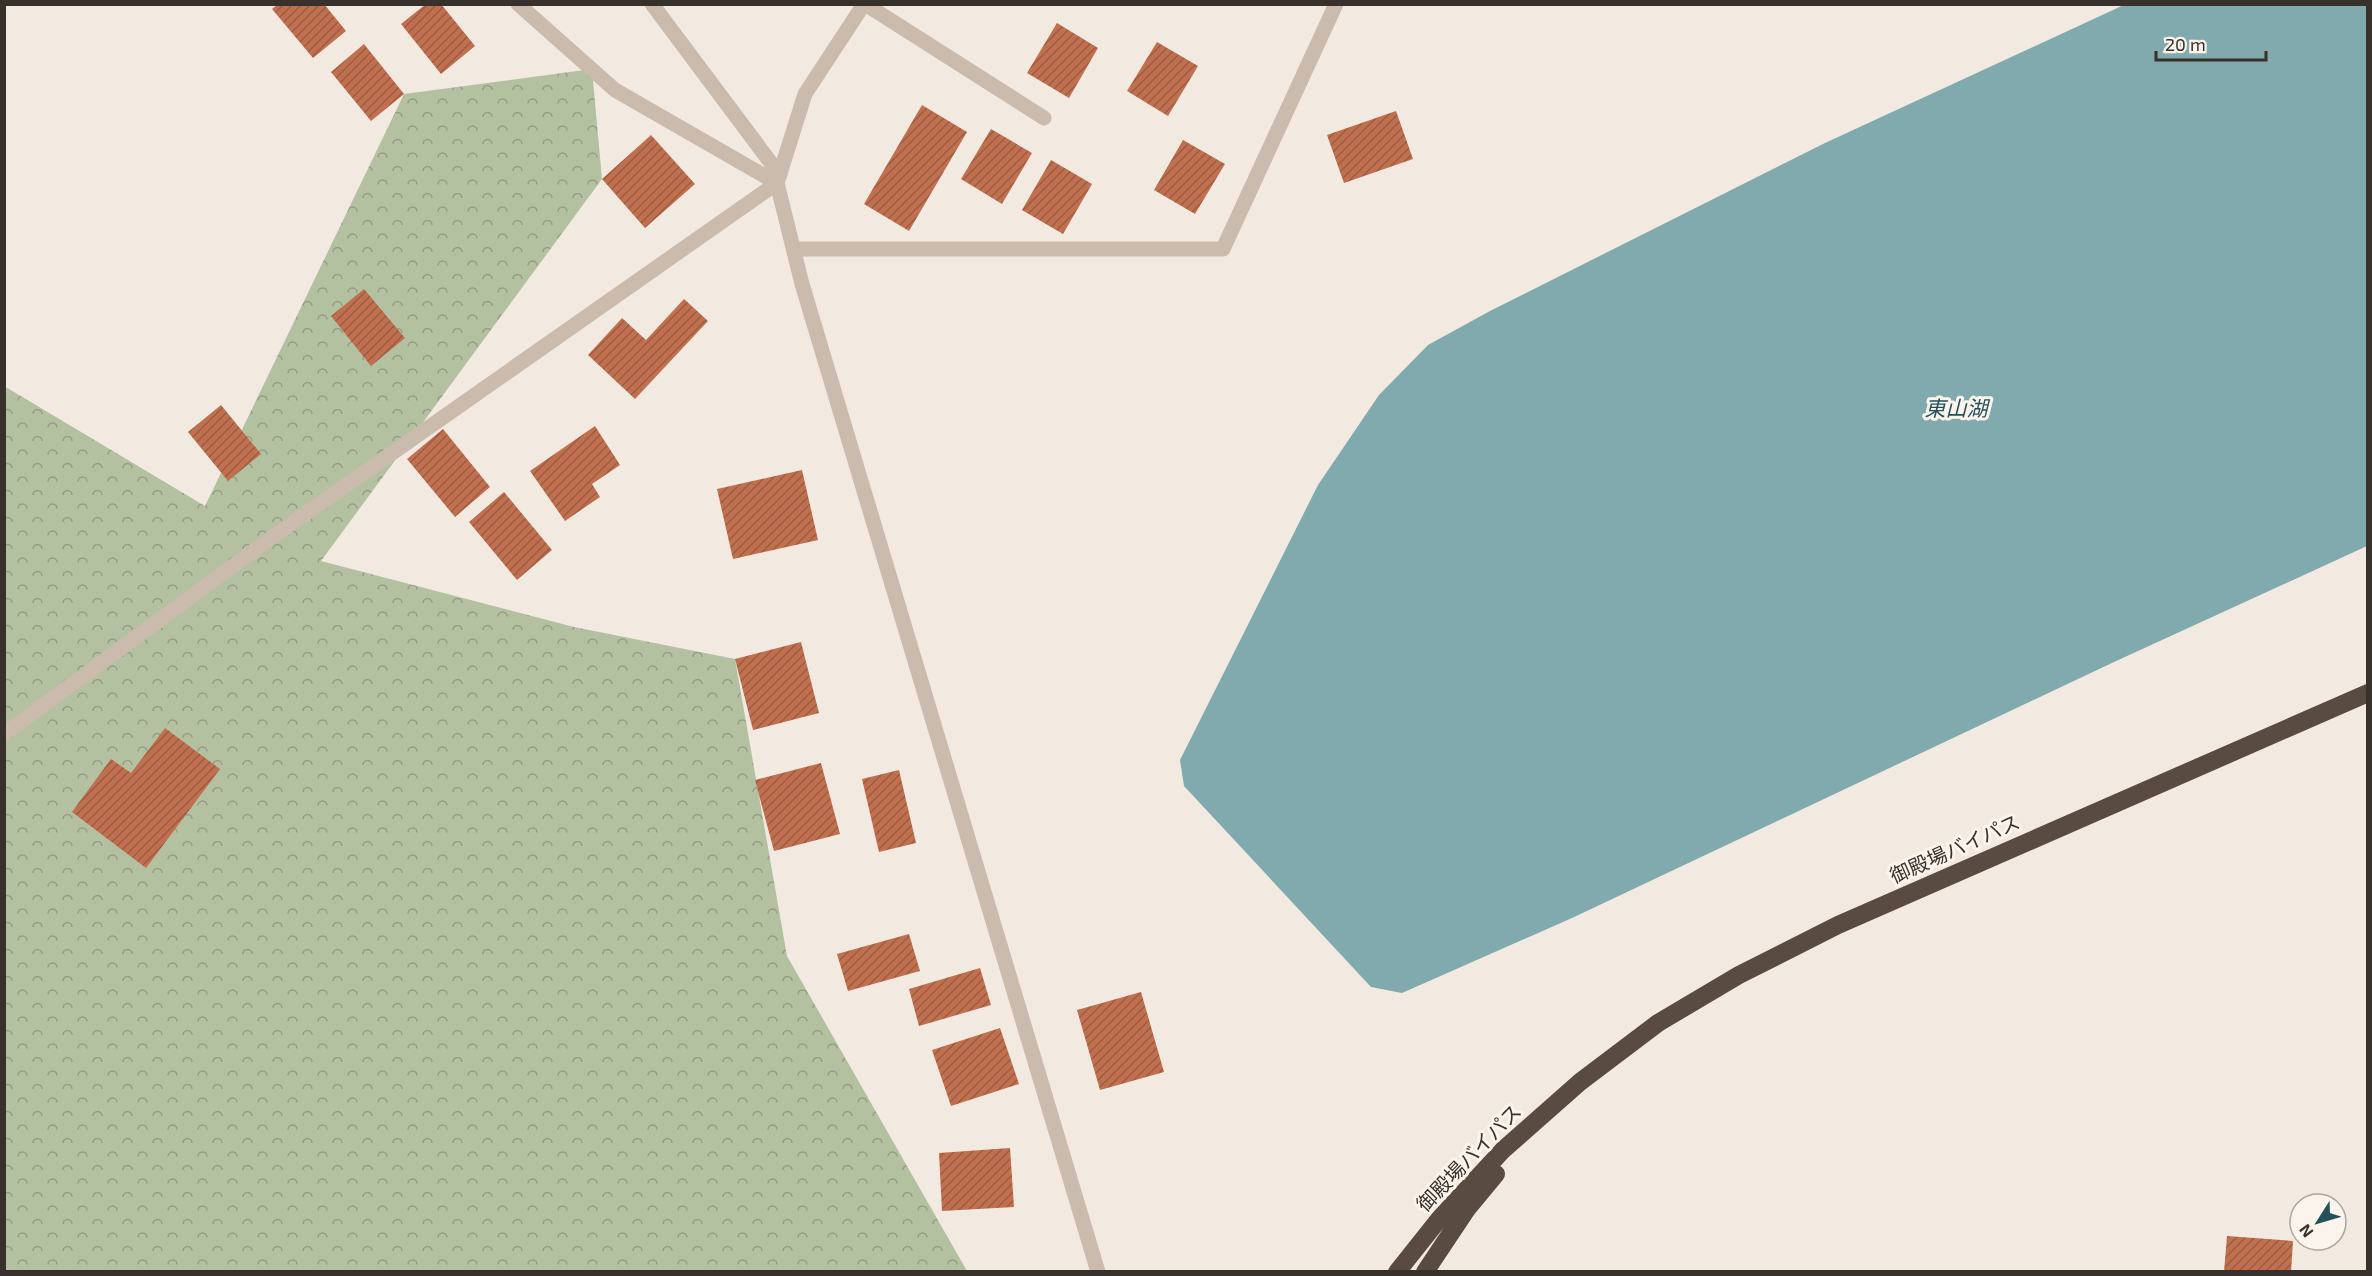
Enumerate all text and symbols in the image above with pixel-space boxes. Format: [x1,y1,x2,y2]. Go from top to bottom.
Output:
scale bar [2156,24,2266,62]
text: 20 m [2165,33,2206,55]
water label: 東山湖 [1925,395,1990,420]
street label: 御殿場バイパス [1886,809,2023,887]
street label: 御殿場バイパス [1411,1099,1525,1216]
north arrow [2288,1192,2348,1252]
text: N [2295,1221,2317,1242]

